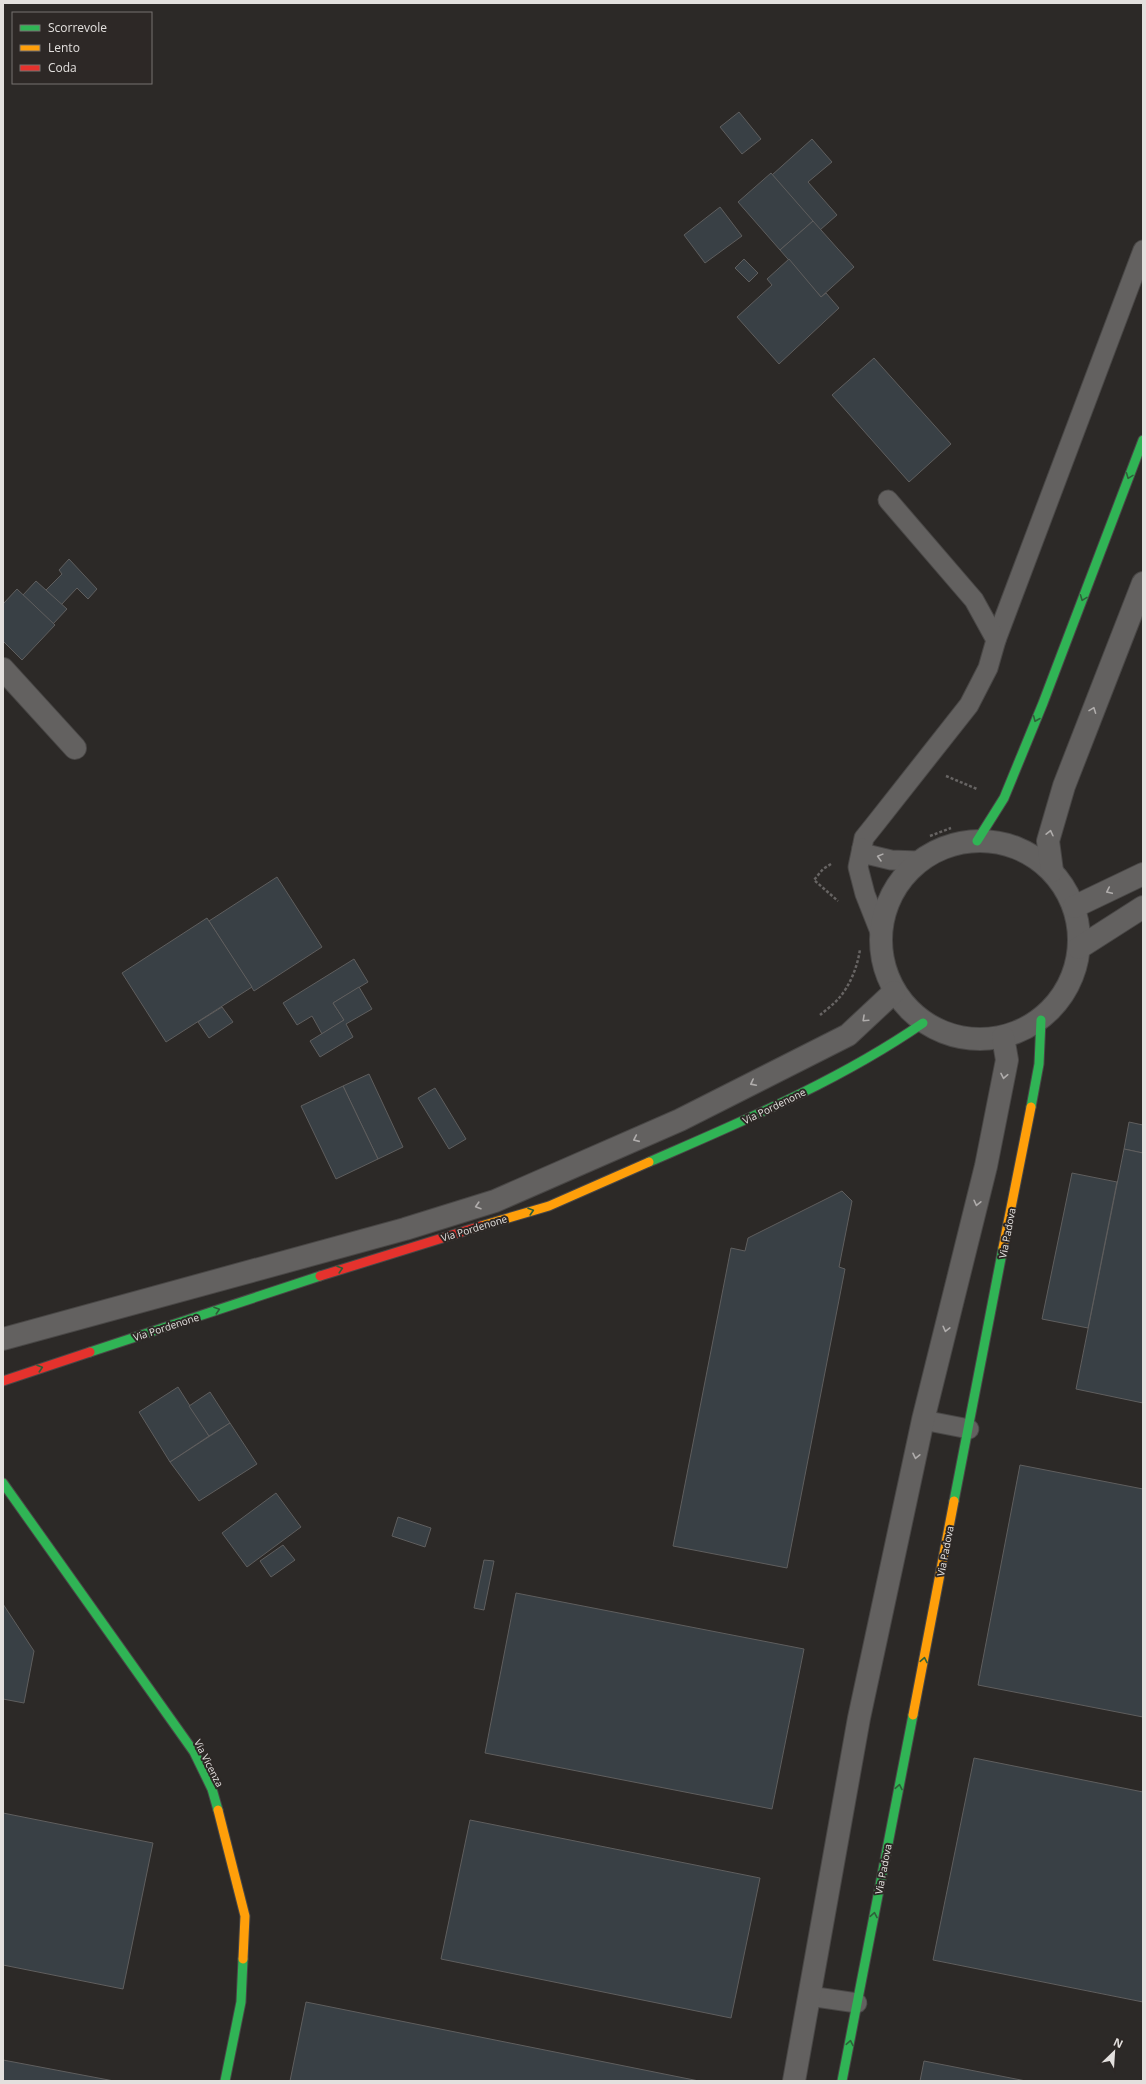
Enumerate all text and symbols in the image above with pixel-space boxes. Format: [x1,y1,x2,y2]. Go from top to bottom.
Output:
legend [12,12,152,84]
text: Scorrevole [48,19,107,36]
text: Lento [48,39,80,56]
text: Coda [48,59,77,76]
one-way arrow [1126,473,1134,480]
one-way arrow [1079,594,1088,601]
one-way arrow [1089,707,1097,714]
one-way arrow [1033,716,1041,723]
one-way arrow [1046,830,1054,836]
one-way arrow [877,854,883,862]
one-way arrow [1105,886,1112,894]
one-way arrow [863,1014,870,1021]
one-way arrow [1000,1073,1009,1079]
one-way arrow [750,1078,757,1085]
street label: Via Pordenone [740,1085,808,1127]
one-way arrow [633,1134,640,1142]
one-way arrow [973,1199,982,1206]
one-way arrow [475,1201,482,1210]
one-way arrow [528,1207,535,1216]
street label: Via Padova [995,1207,1019,1259]
street label: Via Pordenone [439,1211,509,1245]
one-way arrow [336,1265,343,1274]
one-way arrow [213,1306,220,1314]
street label: Via Pordenone [131,1310,201,1344]
one-way arrow [942,1326,950,1332]
one-way arrow [36,1365,43,1373]
one-way arrow [912,1452,920,1459]
street label: Via Padova [933,1525,957,1577]
one-way arrow [919,1657,928,1663]
street label: Via Vicenza [191,1737,227,1789]
one-way arrow [894,1784,903,1791]
street label: Via Padova [871,1843,895,1895]
one-way arrow [870,1912,878,1918]
north arrow [1094,2032,1134,2072]
text: N [1111,2034,1126,2051]
one-way arrow [845,2040,853,2046]

